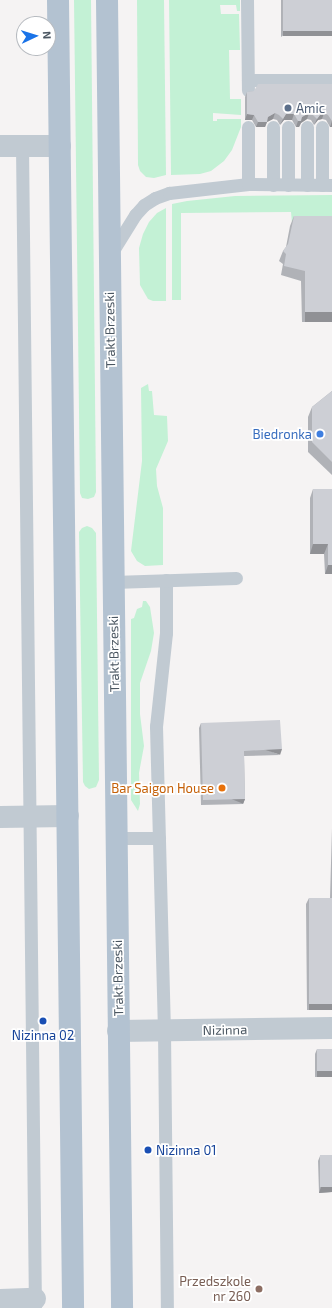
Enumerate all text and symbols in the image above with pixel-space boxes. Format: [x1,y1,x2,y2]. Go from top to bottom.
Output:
north arrow [16,16,56,56]
text: N [41,31,54,40]
place label: Amic [296,100,325,116]
marker: Amic [283,103,293,113]
street label: Trakt Brzeski [102,292,118,368]
place label: Biedronka [253,426,312,442]
marker: Biedronka [315,429,325,439]
street label: Trakt Brzeski [106,616,122,692]
place label: Bar Saigon House [111,780,214,796]
marker: Bar Saigon House [217,783,227,793]
street label: Trakt Brzeski [110,940,126,1016]
marker: Nizinna 02 [38,1016,48,1026]
street label: Nizinna [203,1022,247,1038]
place label: Nizinna 02 [12,1027,74,1043]
place label: Nizinna 01 [156,1142,216,1158]
marker: Nizinna 01 [143,1145,153,1155]
place label: Przedszkole nr 260 [179,1274,251,1305]
marker: Przedszkole nr 260 [254,1284,264,1294]

